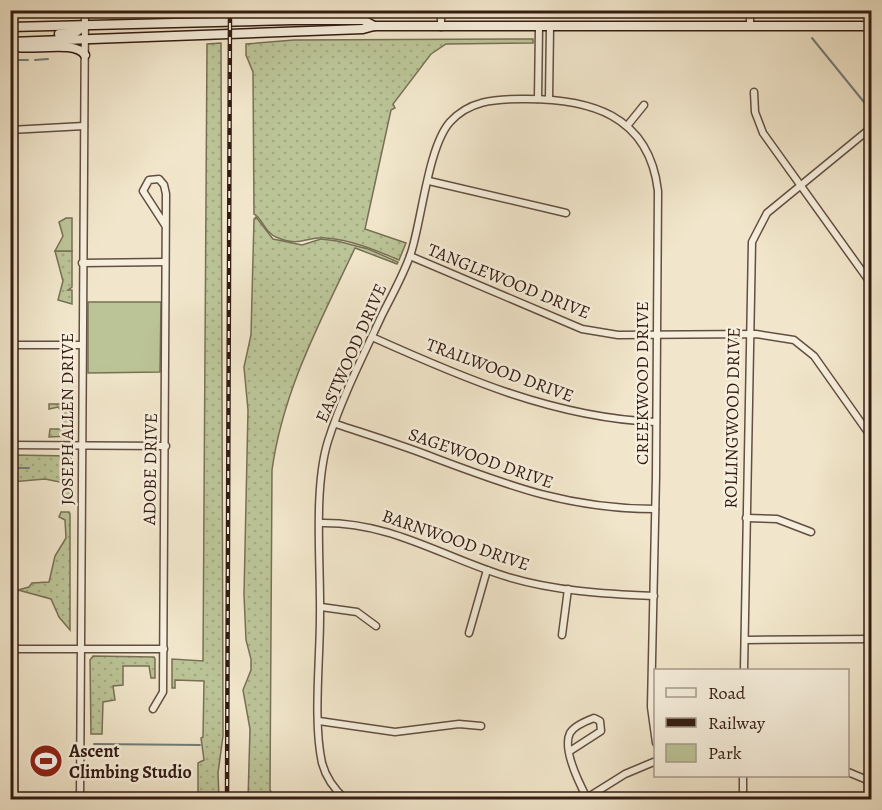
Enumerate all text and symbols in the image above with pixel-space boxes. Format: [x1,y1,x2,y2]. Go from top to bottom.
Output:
street label: TANGLEWOOD DRIVE [424,237,594,325]
street label: EASTWOOD DRIVE [310,280,392,426]
street label: CREEKWOOD DRIVE [630,301,654,465]
street label: ROLLINGWOOD DRIVE [718,327,746,509]
street label: TRAILWOOD DRIVE [423,332,577,408]
street label: JOSEPH ALLEN DRIVE [55,333,79,505]
street label: ADOBE DRIVE [137,413,163,526]
street label: SAGEWOOD DRIVE [405,422,557,494]
street label: BARNWOOD DRIVE [379,504,533,576]
legend [654,669,849,777]
text: Road [708,681,746,705]
text: Railway [708,711,766,735]
place label: Ascent Climbing Studio [68,739,192,784]
text: Park [708,741,742,765]
sports icon: Ascent Climbing Studio [28,743,64,779]

